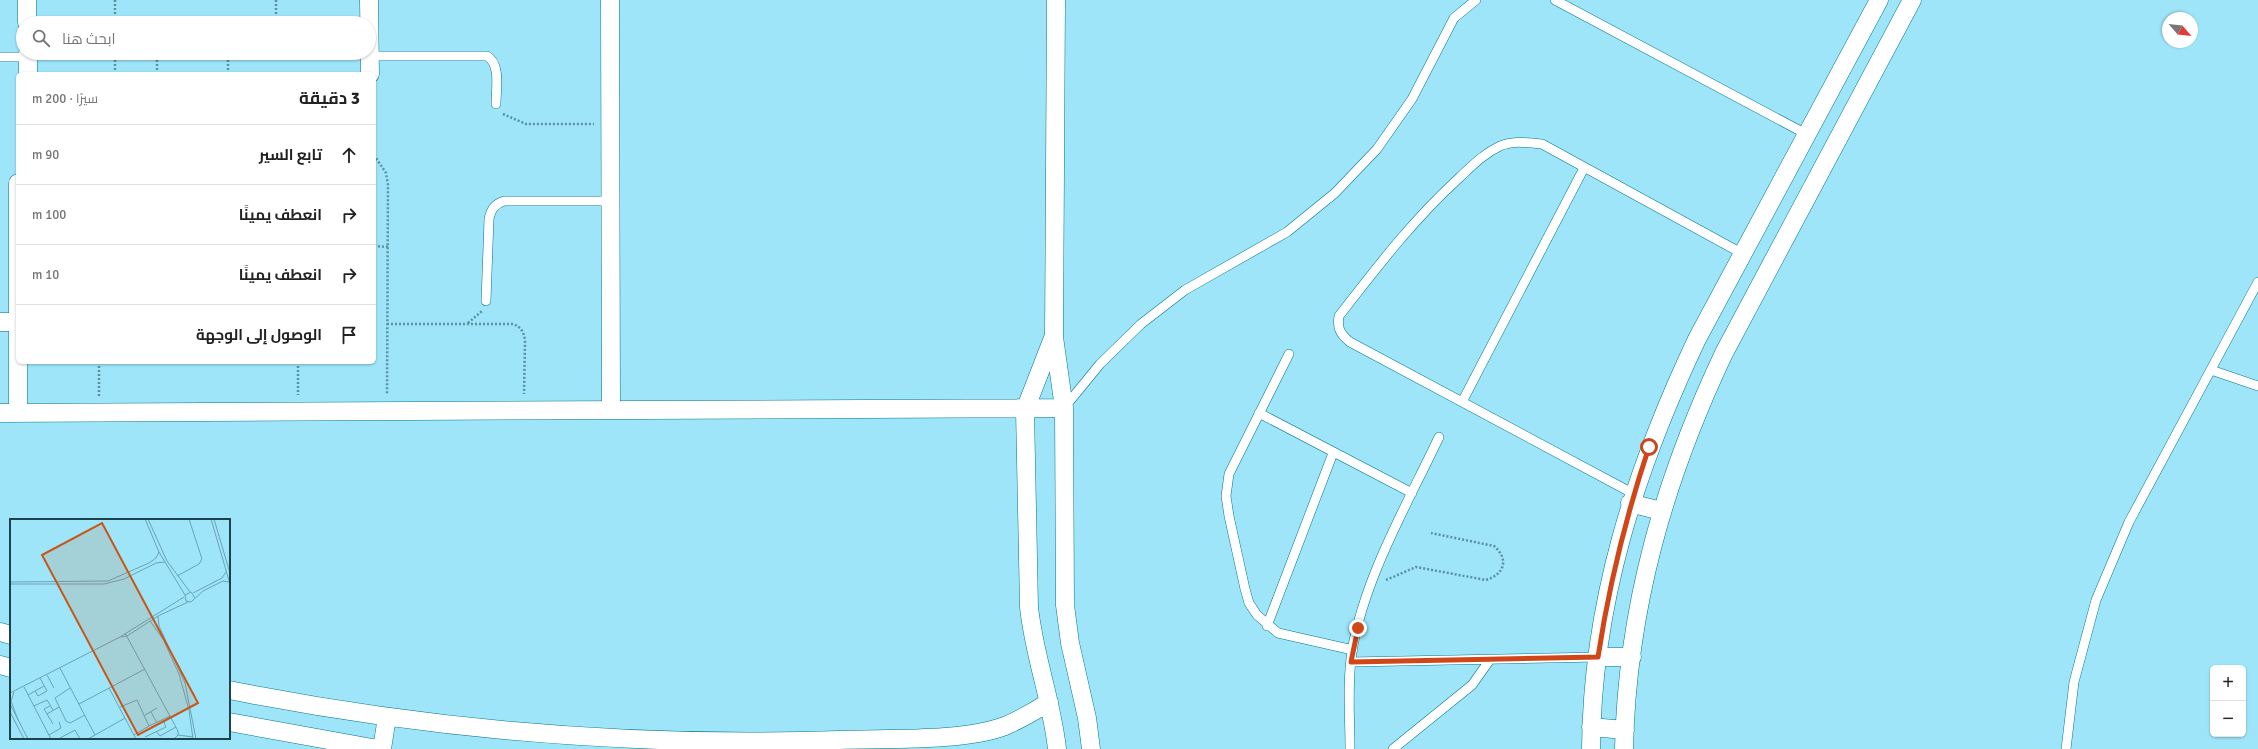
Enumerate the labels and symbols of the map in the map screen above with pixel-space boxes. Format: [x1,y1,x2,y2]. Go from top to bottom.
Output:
north arrow [2162,12,2198,48]
route start [1640,438,1658,456]
inset map [10,519,230,739]
route end [1349,619,1367,637]

